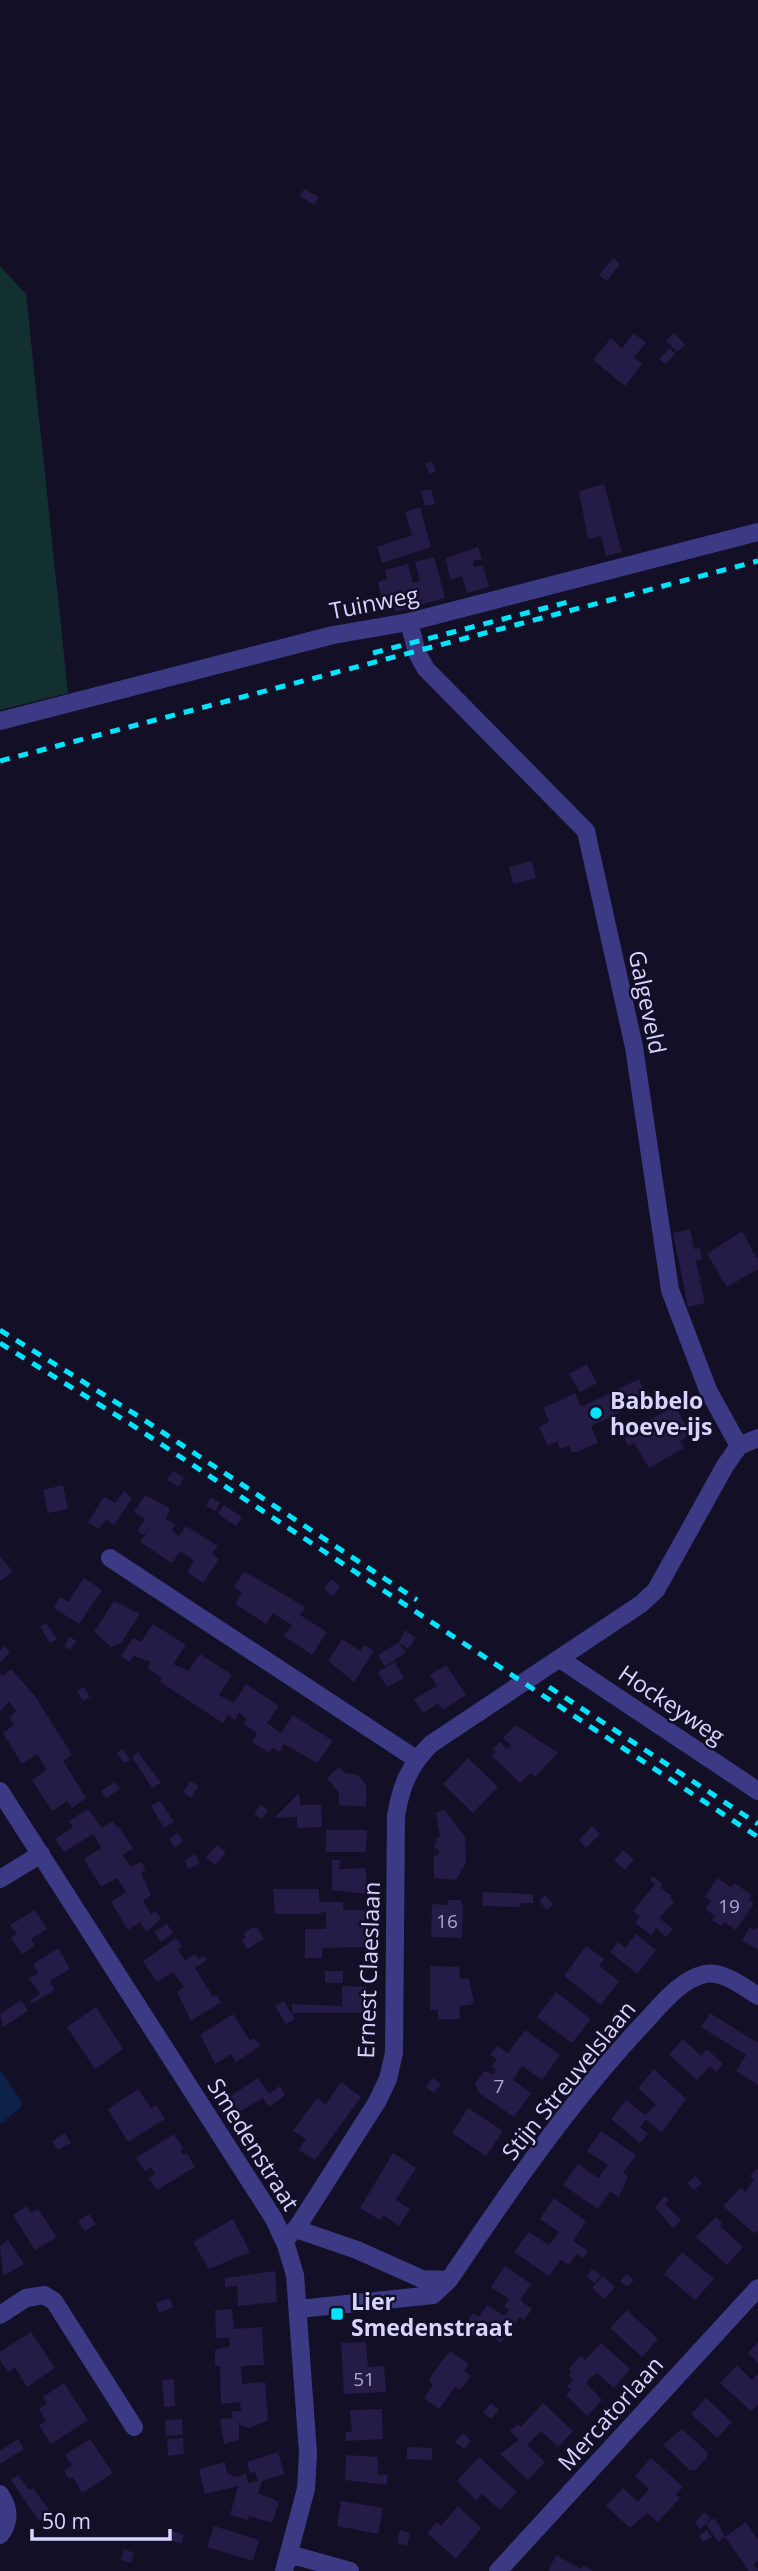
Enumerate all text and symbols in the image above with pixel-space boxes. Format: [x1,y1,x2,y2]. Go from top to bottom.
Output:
street label: Tuinweg [327,578,422,626]
street label: Galgeveld [621,947,675,1057]
place label: Babbelo hoeve-ijs [610,1384,713,1442]
marker: Babbelo hoeve-ijs [588,1405,604,1421]
street label: Hockeyweg [613,1657,732,1752]
street label: Ernest Claeslaan [349,1881,387,2059]
house number: 19 [718,1893,740,1919]
house number: 16 [436,1908,458,1934]
street label: Stijn Streuvelslaan [494,1994,642,2166]
street label: Smedenstraat [201,2072,307,2216]
house number: 7 [494,2073,504,2099]
place label: Lier Smedenstraat [351,2285,513,2343]
marker: Lier Smedenstraat [329,2306,345,2322]
street label: Mercatorlaan [550,2349,670,2477]
house number: 51 [353,2366,375,2392]
scale bar [32,2498,170,2542]
text: 50 m [42,2507,91,2535]

